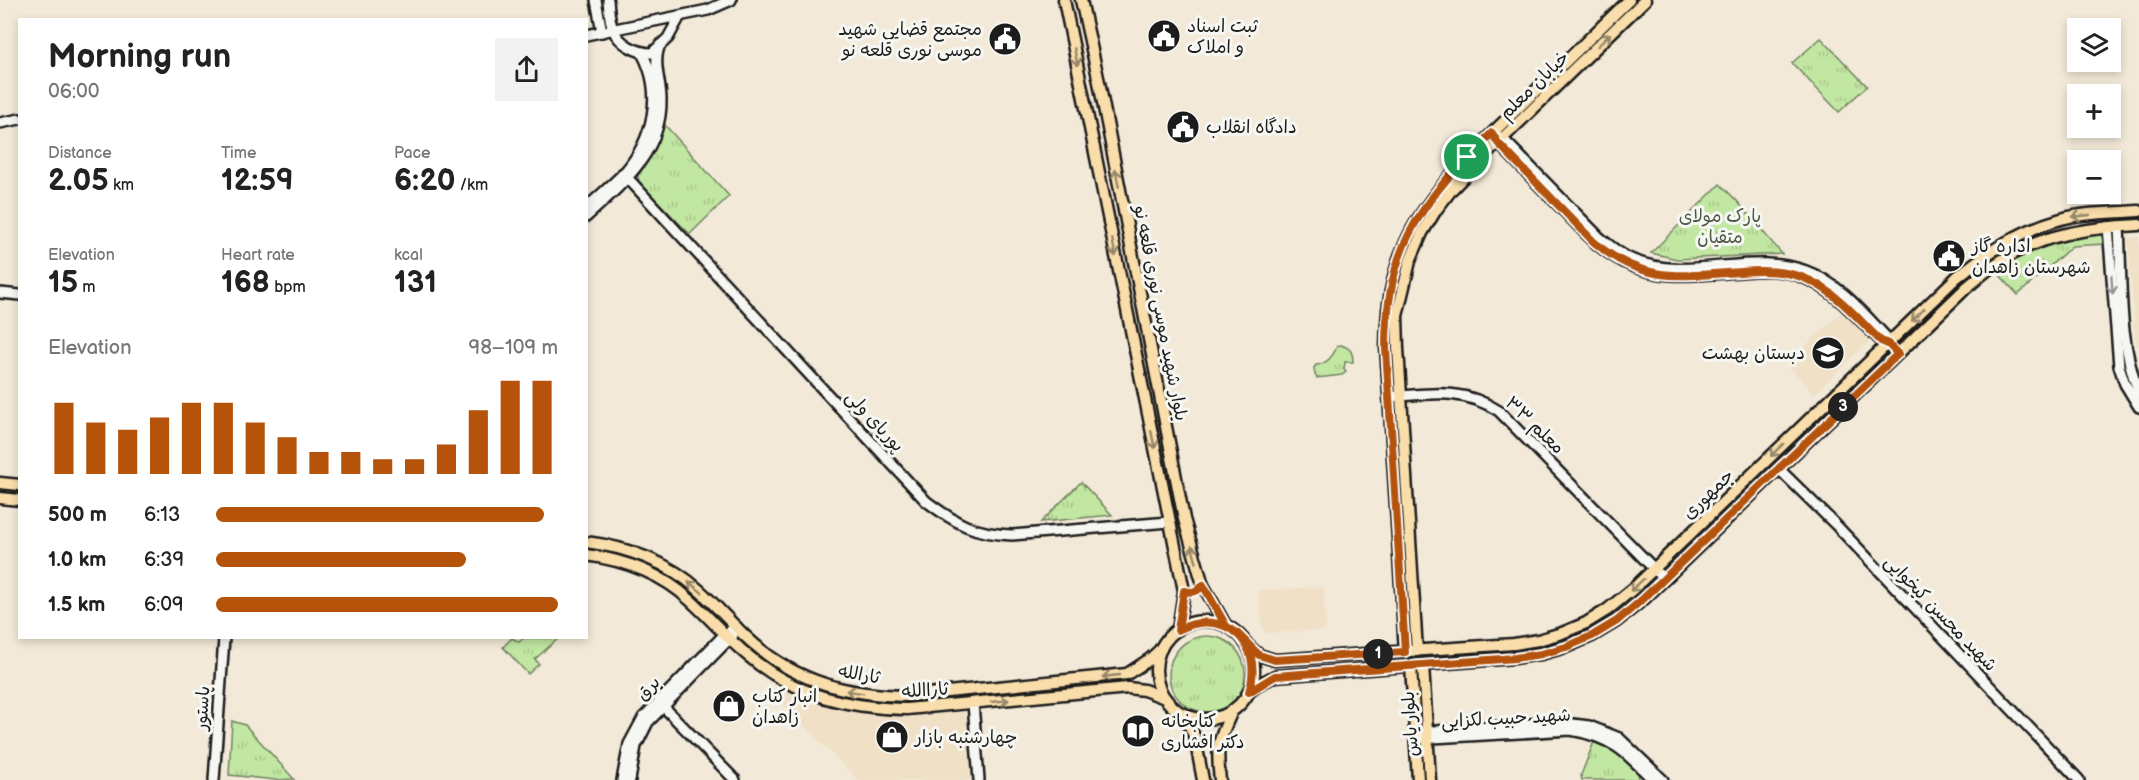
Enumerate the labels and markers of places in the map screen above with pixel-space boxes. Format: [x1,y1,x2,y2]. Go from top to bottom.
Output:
place label: ثبت اسناد و املاک [1187,16,1258,58]
public building icon: ثبت اسناد و املاک [1146,18,1182,54]
place label: مجتمع قضایی شهید موسی نوری قلعه نو [838,19,982,61]
public building icon: مجتمع قضایی شهید موسی نوری قلعه نو [987,21,1023,57]
public building icon: دادگاه انقلاب [1165,109,1201,145]
place label: دادگاه انقلاب [1206,117,1297,138]
pin [1441,131,1492,182]
place label: اداره گاز شهرستان زاهدان [1970,236,2091,278]
public building icon: اداره گاز شهرستان زاهدان [1931,238,1967,274]
school or university icon: دبستان بهشت [1810,335,1846,371]
place label: دبستان بهشت [1702,343,1805,364]
pin: 3 [1828,392,1858,422]
pin: 1 [1363,639,1393,669]
place label: انبار کتاب زاهدان [752,686,817,728]
shop icon: انبار کتاب زاهدان [711,688,747,724]
place label: کتابخانه دکتر افشاری [1161,711,1244,753]
library icon: کتابخانه دکتر افشاری [1120,713,1156,749]
shop icon: چهارشنبه بازار [874,719,910,755]
place label: چهارشنبه بازار [913,727,1017,749]

